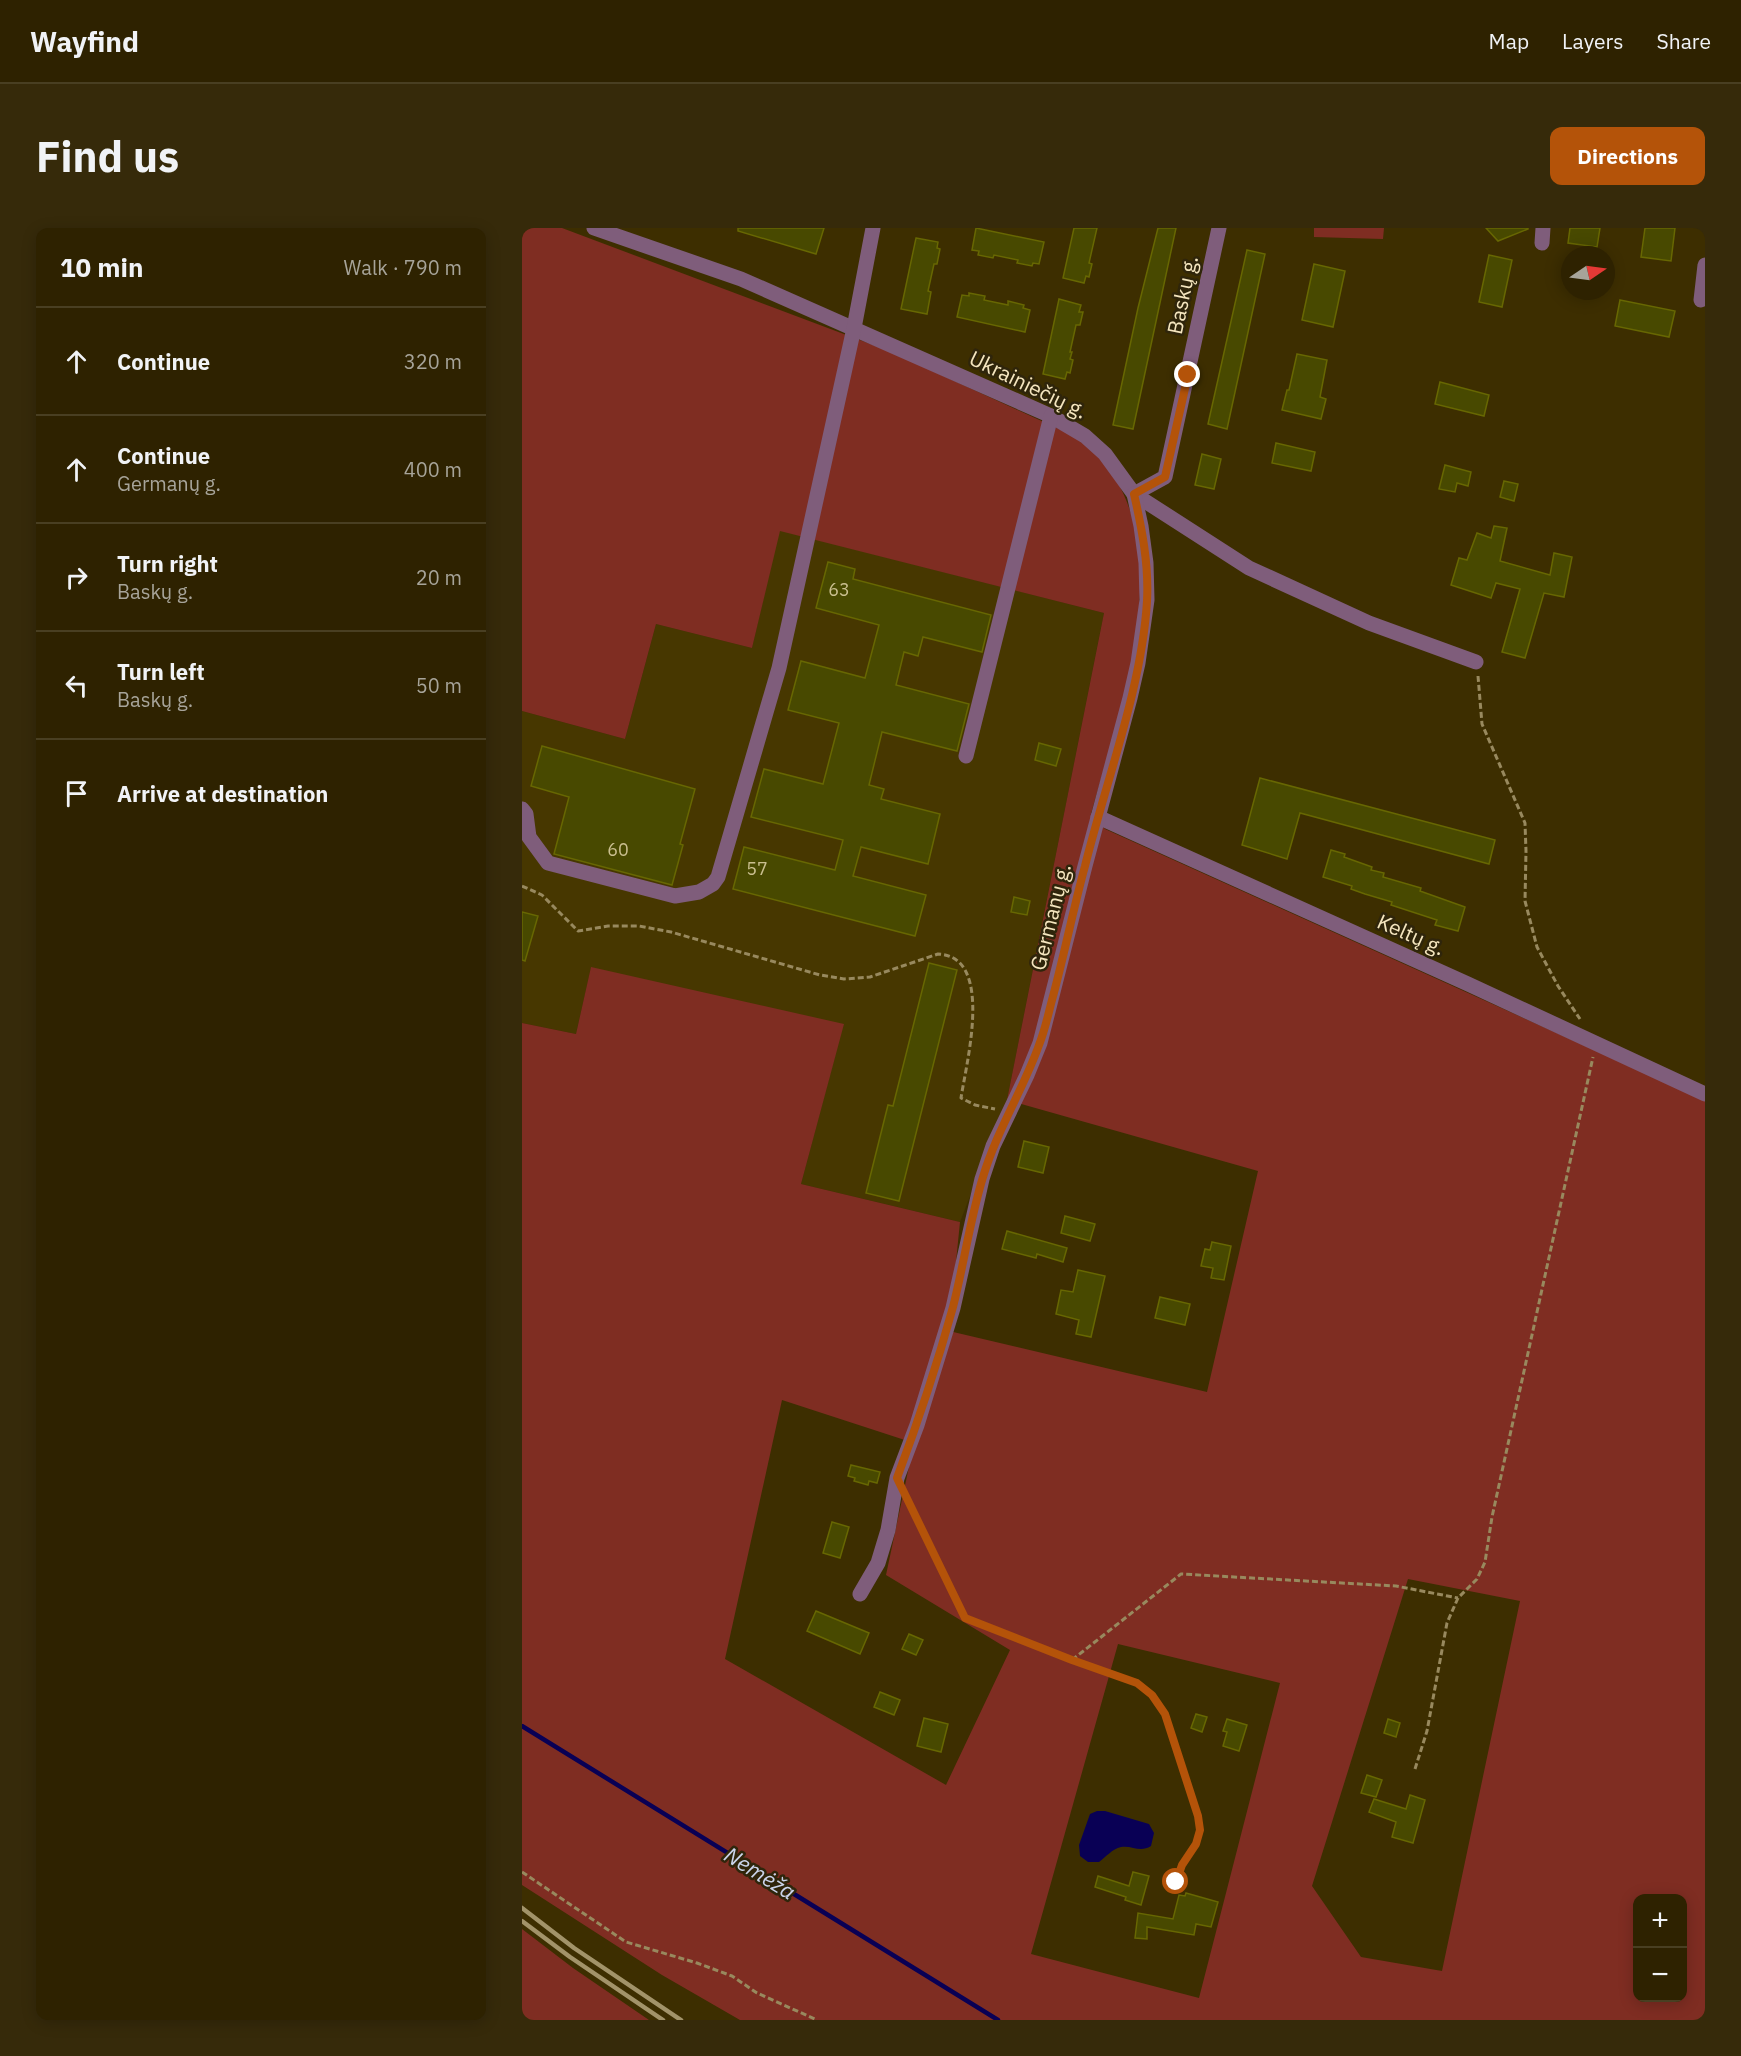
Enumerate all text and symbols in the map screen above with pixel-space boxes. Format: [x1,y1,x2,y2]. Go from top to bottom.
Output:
text: Wayfind [30,23,139,60]
text: Map [1489,27,1529,55]
text: Layers [1562,27,1624,55]
text: Share [1657,27,1711,55]
button: Directions [1550,127,1705,185]
text: Find us [36,129,179,184]
north arrow [1561,246,1615,300]
text: 10 min [60,250,144,284]
street label: Baskų g. [1160,253,1204,337]
text: Walk · 790 m [344,254,462,281]
street label: Ukrainiečių g. [965,343,1092,425]
icon: ahead [60,345,93,378]
text: Continue [117,347,210,376]
text: 320 m [404,348,462,375]
route end [1174,361,1200,387]
text: Continue [117,441,210,470]
icon: ahead [60,453,93,486]
text: 400 m [404,456,462,483]
text: Germanų g. [117,470,221,497]
text: Turn right [117,549,218,578]
icon: right [60,561,93,594]
text: 20 m [416,564,462,591]
text: Baskų g. [117,578,193,605]
house number: 63 [828,578,850,601]
text: Turn left [117,657,205,686]
icon: left [60,669,93,702]
text: 50 m [416,672,462,699]
text: Baskų g. [117,686,193,713]
icon: arrive [60,777,93,810]
text: Arrive at destination [117,779,328,808]
house number: 60 [607,838,629,861]
house number: 57 [746,857,768,880]
street label: Germanų g. [1023,860,1077,973]
street label: Keltų g. [1373,907,1450,961]
water label: Nemėža [719,1839,801,1906]
route start [1162,1868,1188,1894]
map controls [1633,1894,1687,2002]
button: + [1633,1894,1687,1948]
button: − [1633,1948,1687,2002]

